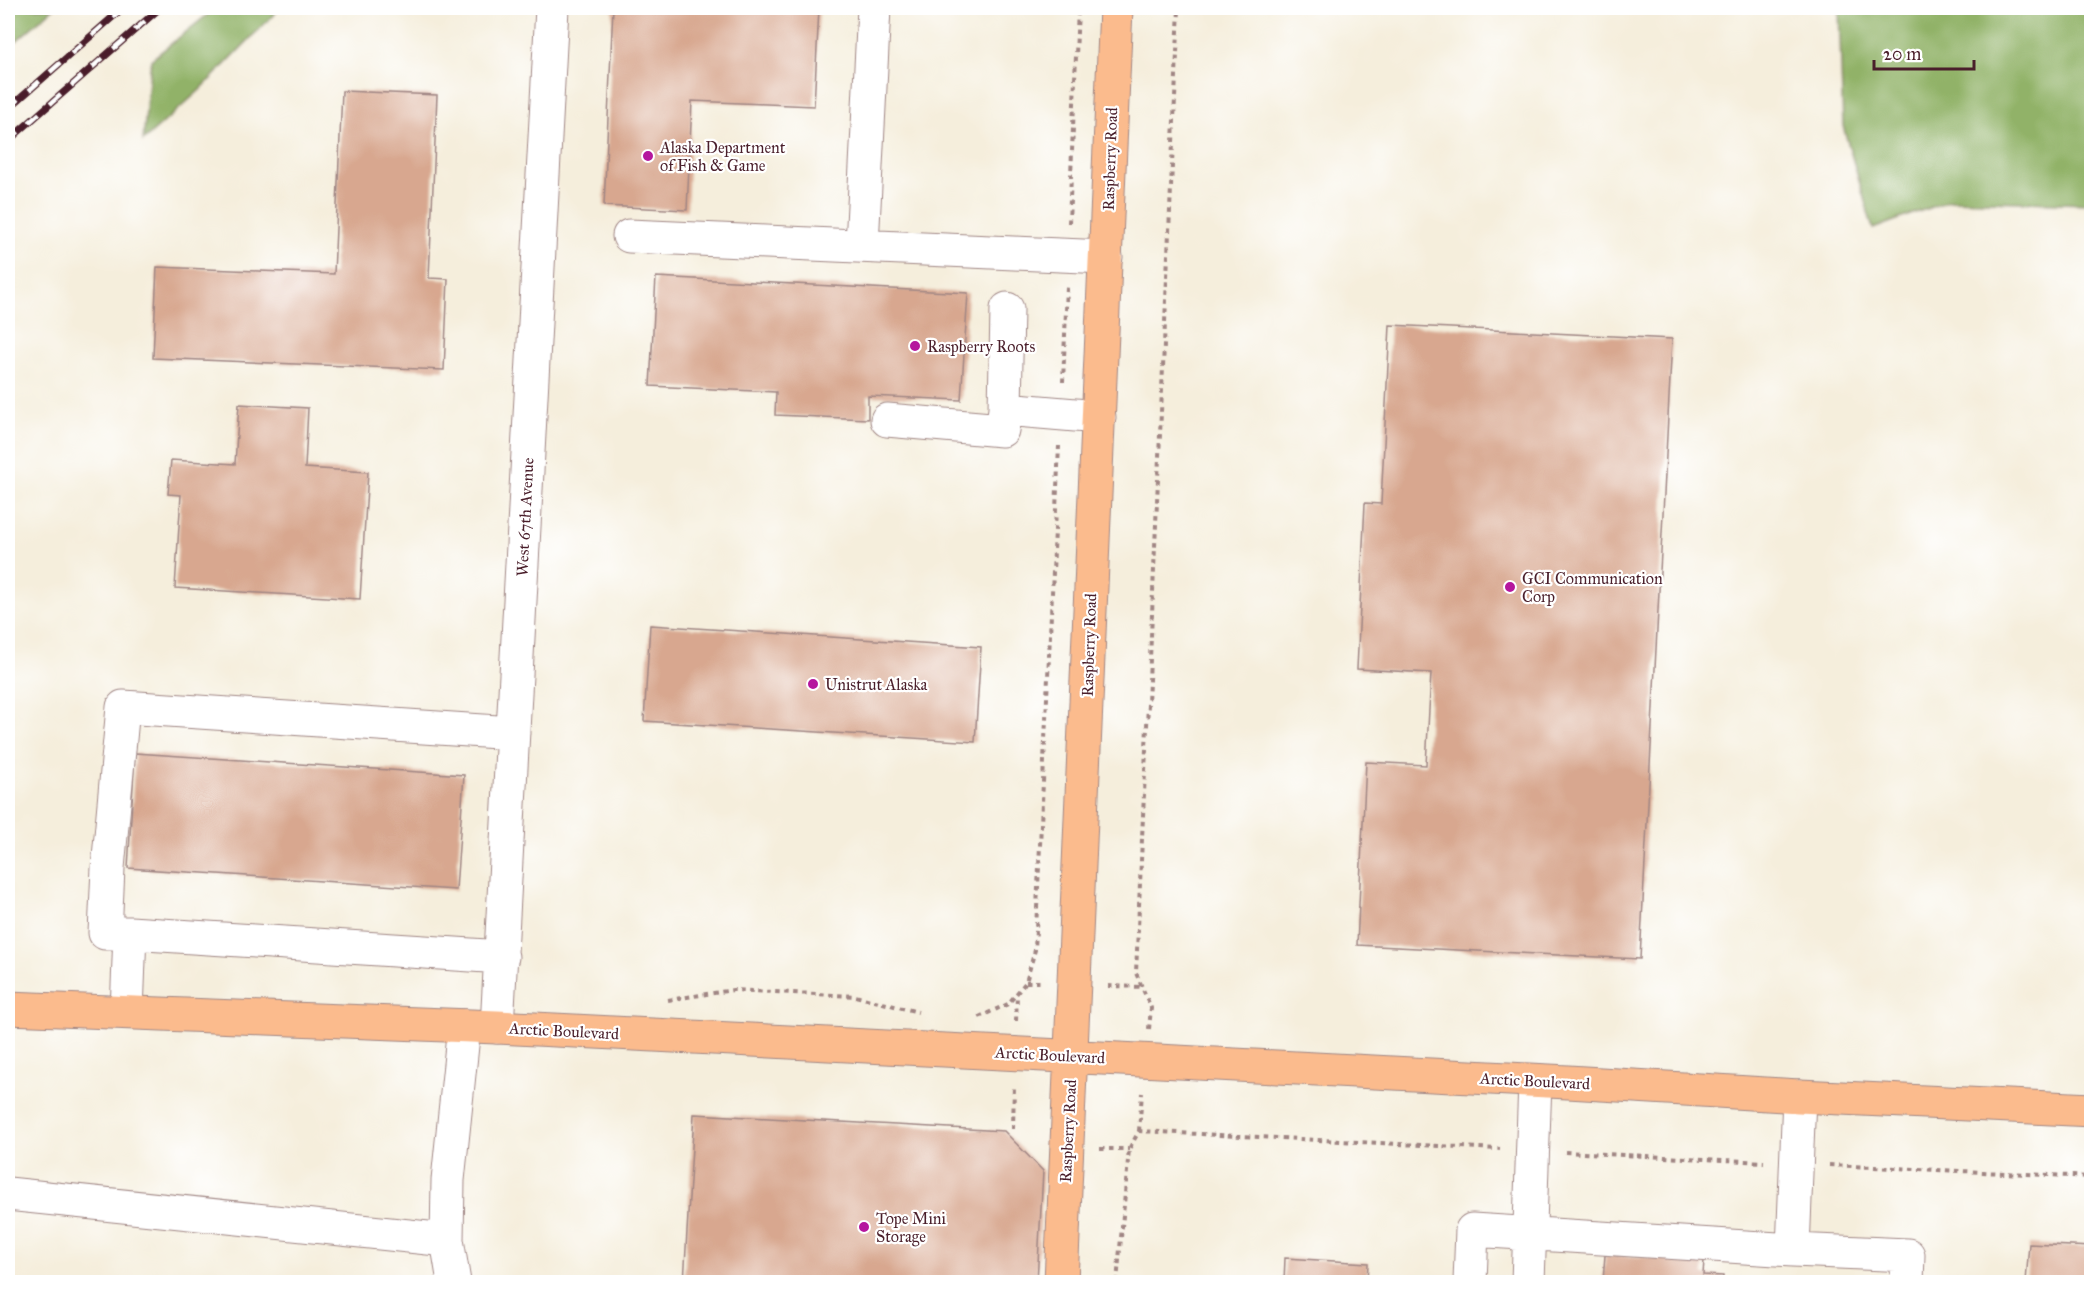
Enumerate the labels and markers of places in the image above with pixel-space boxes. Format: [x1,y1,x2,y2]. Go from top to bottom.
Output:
place label: Alaska Department of Fish & Game [659,138,786,175]
marker: Alaska Department of Fish & Game [641,149,655,163]
place label: Raspberry Roots [927,337,1035,356]
marker: Raspberry Roots [908,339,922,353]
place label: GCI Communication Corp [1522,569,1663,606]
marker: GCI Communication Corp [1503,580,1517,594]
place label: Unistrut Alaska [825,675,928,694]
marker: Unistrut Alaska [806,677,820,691]
place label: Tope Mini Storage [876,1209,946,1247]
marker: Tope Mini Storage [857,1220,871,1234]

